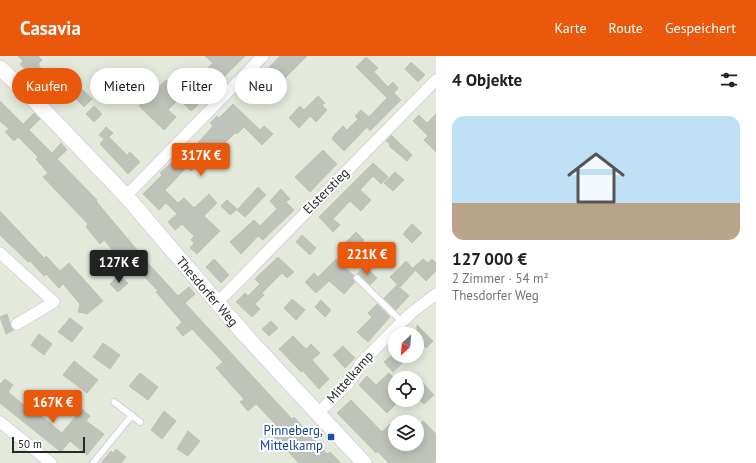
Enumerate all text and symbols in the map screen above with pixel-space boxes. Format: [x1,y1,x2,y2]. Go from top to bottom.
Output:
text: Casavia [20,16,81,40]
text: Karte [555,19,587,37]
text: Route [609,19,643,37]
text: Gespeichert [665,19,736,37]
chip: Kaufen [12,68,82,104]
chip: Mieten [90,68,159,104]
chip: Filter [167,68,227,104]
chip: Neu [235,68,287,104]
text: 4 Objekte [452,69,522,91]
icon: filters [718,69,740,91]
icon: home [560,142,632,214]
pin: 317K € [168,143,234,177]
text: 317K € [181,147,221,164]
street label: Elsterstieg [299,164,353,218]
pin: 221K € [334,242,400,276]
text: 221K € [347,246,387,263]
text: 127 000 € [452,248,527,270]
pin: 127K € [86,250,152,284]
street label: Thesdorfer Weg [173,253,242,330]
text: 127K € [99,254,139,271]
text: 2 Zimmer · 54 m² [452,270,549,287]
text: Thesdorfer Weg [452,287,539,304]
north arrow [388,327,424,363]
map controls [388,327,424,451]
street label: Mittelkamp [323,348,377,406]
button: locate [388,371,424,407]
pin: 167K € [20,390,86,424]
text: 167K € [33,394,73,411]
button: layers [388,415,424,451]
place label: Pinneberg, Mittelkamp [260,422,323,454]
marker: Pinneberg, Mittelkamp [326,432,336,442]
scale bar [12,435,85,454]
text: 50 m [18,437,42,451]

